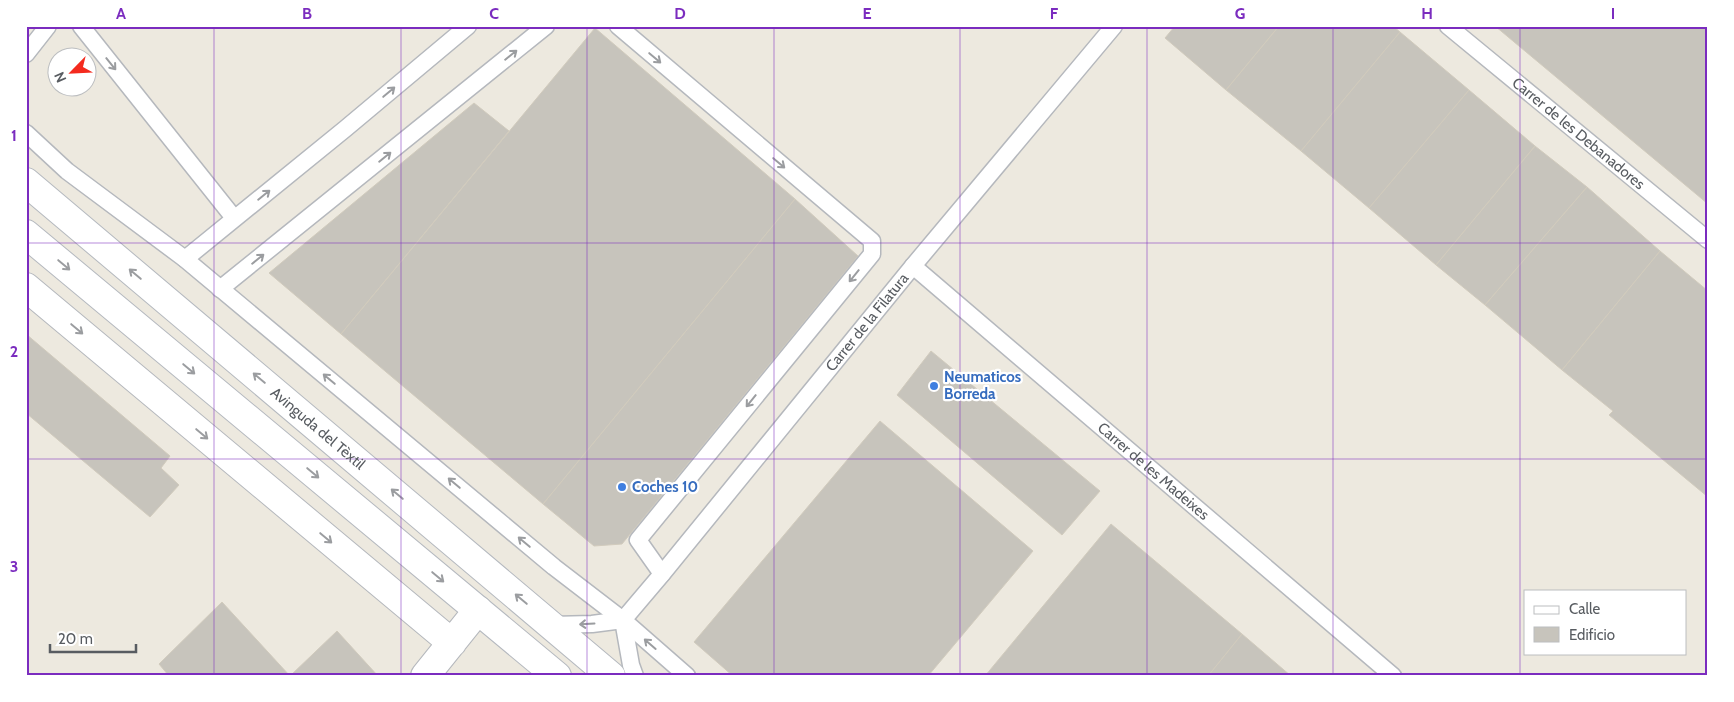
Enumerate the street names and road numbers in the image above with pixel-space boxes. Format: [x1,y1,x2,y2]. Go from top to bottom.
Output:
street label: Carrer de les Debanadores [1509,74,1648,193]
street label: Carrer de la Filatura [822,269,913,375]
street label: Avinguda del Tèxtil [267,383,369,474]
street label: Carrer de les Madeixes [1094,419,1213,524]

